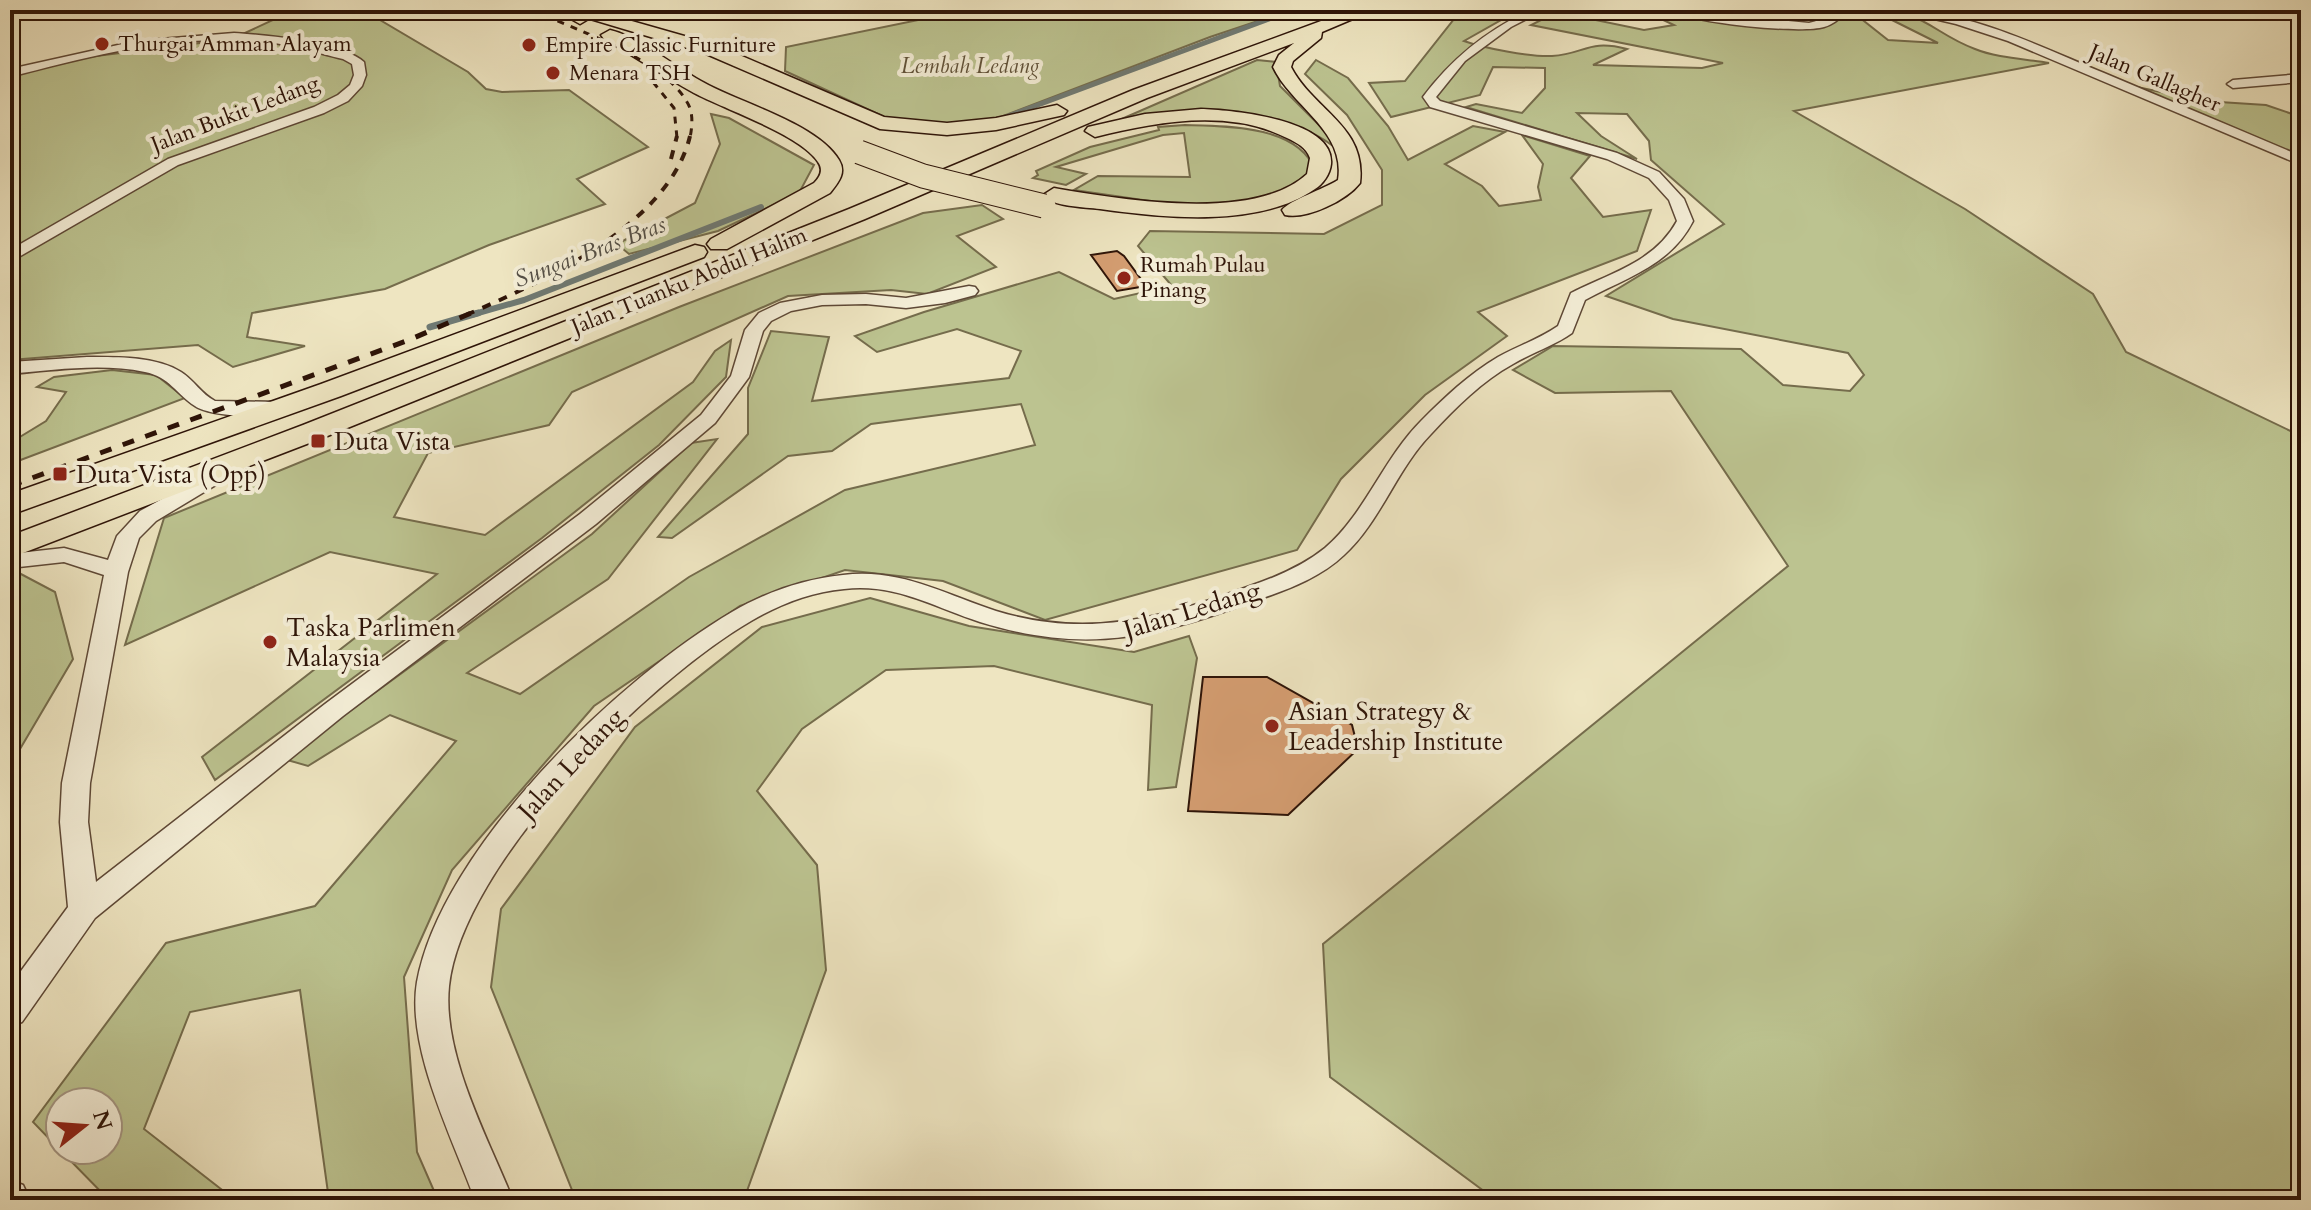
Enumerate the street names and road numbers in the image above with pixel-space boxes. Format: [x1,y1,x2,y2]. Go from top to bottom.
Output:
street label: Jalan Gallagher [2082,36,2226,120]
street label: Jalan Bukit Ledang [144,68,324,161]
street label: Jalan Tuanku Abdul Halim [564,220,812,343]
street label: Jalan Ledang [1115,572,1265,649]
street label: Jalan Ledang [507,700,632,831]

